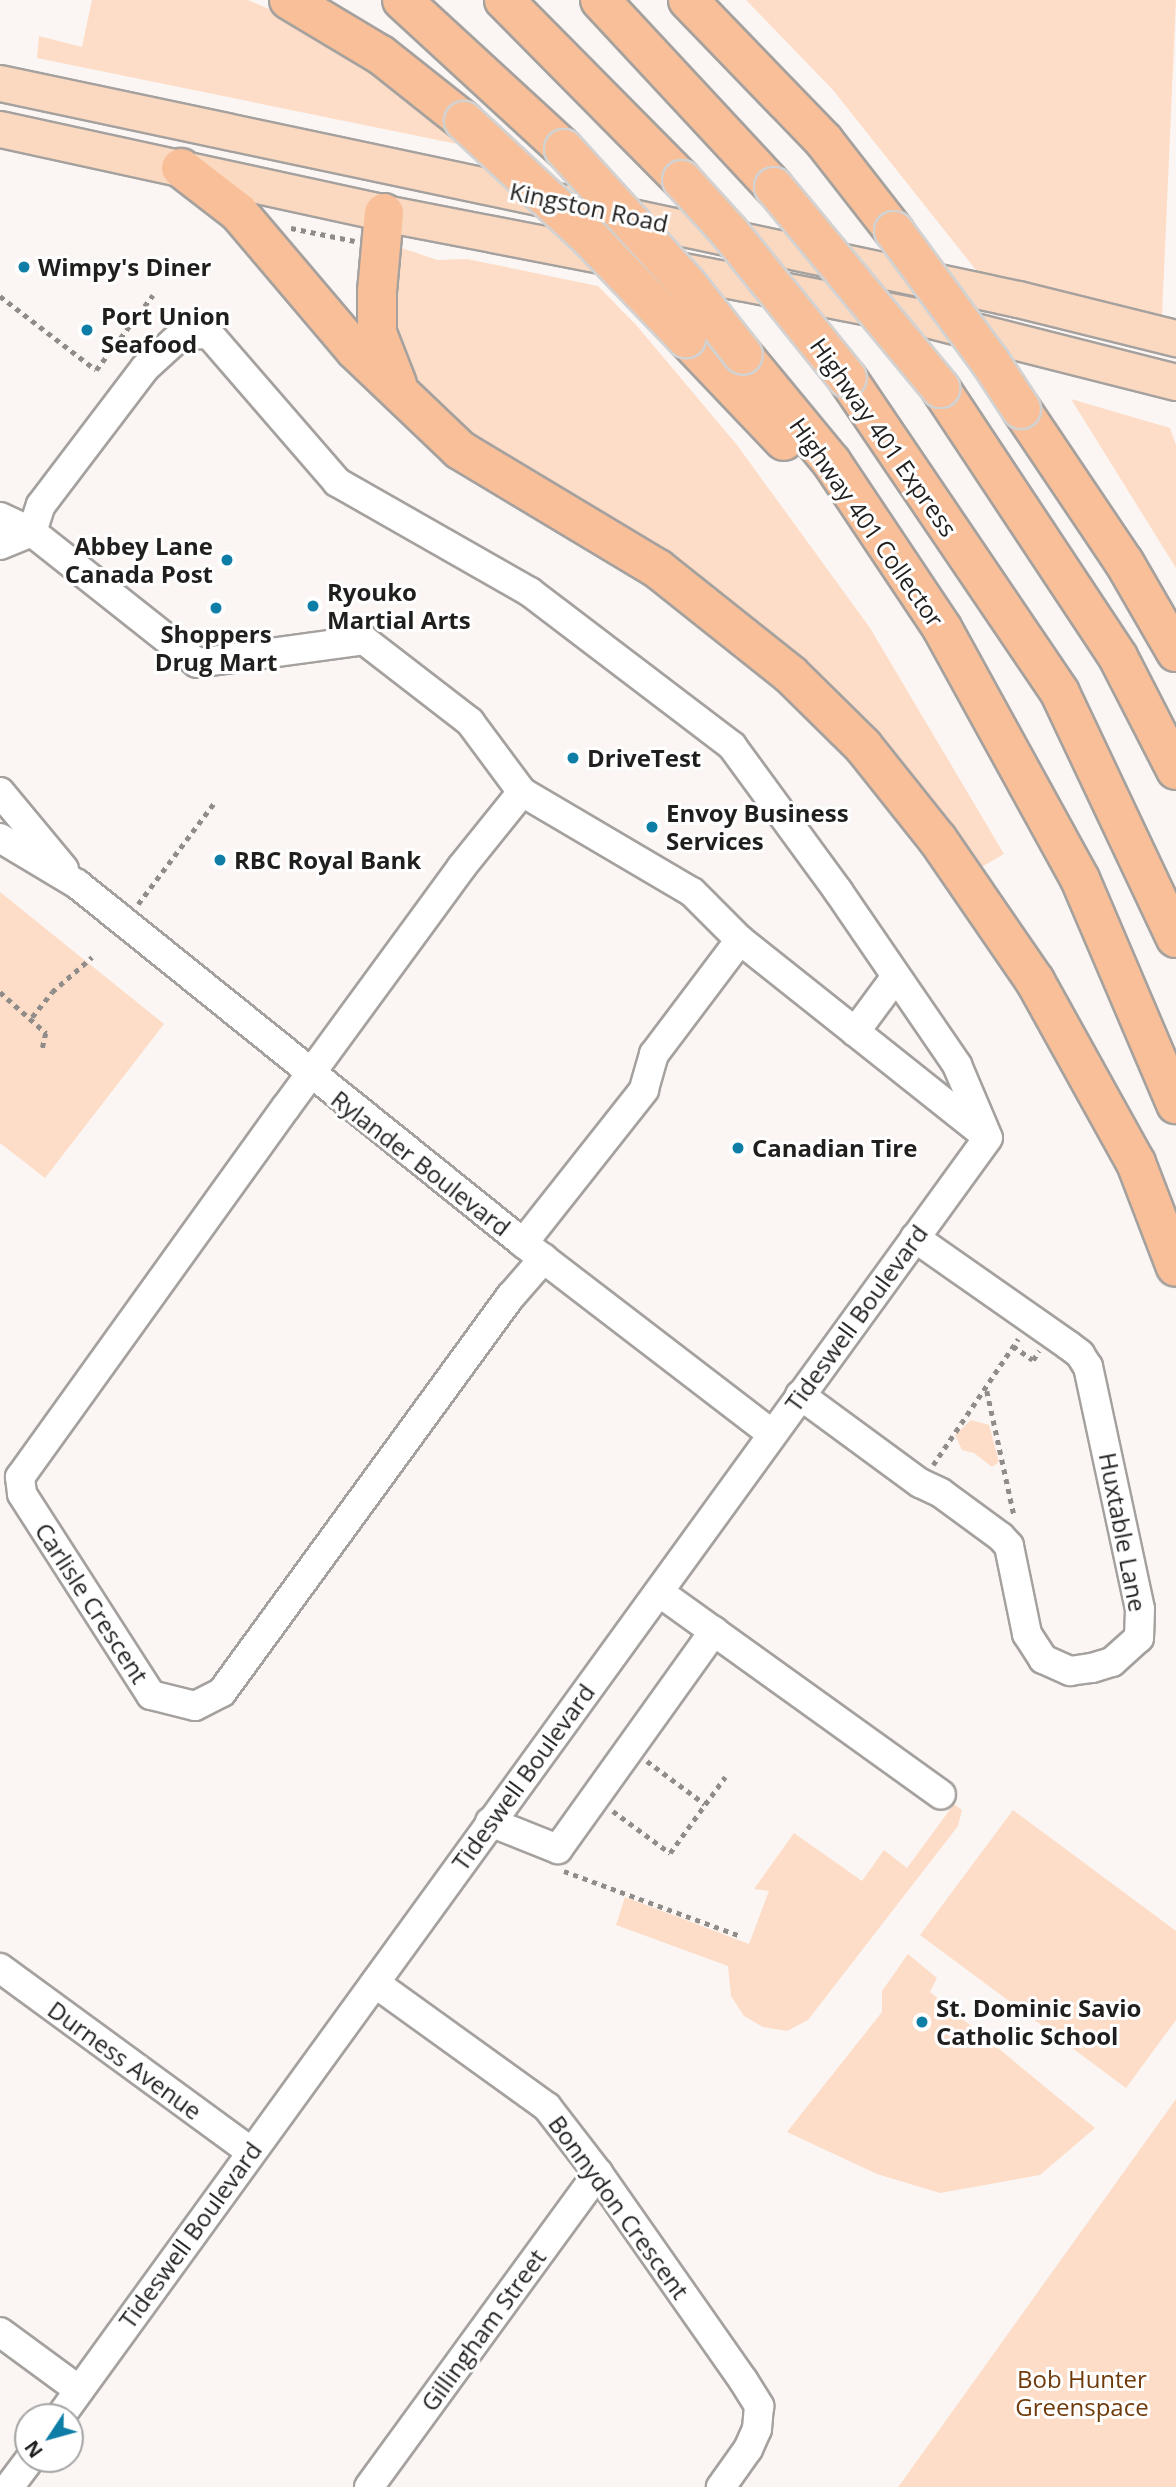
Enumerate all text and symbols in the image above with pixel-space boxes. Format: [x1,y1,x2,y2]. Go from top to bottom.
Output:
street label: Kingston Road [507,176,671,238]
place label: Wimpy's Diner [38,253,211,281]
marker: Wimpy's Diner [16,259,32,275]
place label: Port Union Seafood [101,302,230,358]
marker: Port Union Seafood [79,322,95,338]
street label: Highway 401 Express [805,332,963,542]
street label: Highway 401 Collector [784,412,950,632]
place label: Abbey Lane Canada Post [65,532,213,588]
marker: Abbey Lane Canada Post [219,552,235,568]
place label: Ryouko Martial Arts [327,578,471,634]
marker: Ryouko Martial Arts [305,598,321,614]
marker: Shoppers Drug Mart [208,600,224,616]
place label: Shoppers Drug Mart [155,620,277,676]
place label: DriveTest [587,744,701,772]
marker: DriveTest [565,750,581,766]
place label: Envoy Business Services [666,799,849,855]
marker: Envoy Business Services [644,819,660,835]
place label: RBC Royal Bank [234,846,421,874]
marker: RBC Royal Bank [212,852,228,868]
street label: Rylander Boulevard [326,1084,516,1242]
place label: Canadian Tire [752,1134,917,1162]
marker: Canadian Tire [730,1140,746,1156]
street label: Tideswell Boulevard [779,1219,933,1417]
street label: Huxtable Lane [1093,1450,1153,1614]
street label: Carlisle Crescent [29,1517,155,1689]
street label: Tideswell Boulevard [446,1678,600,1876]
place label: St. Dominic Savio Catholic School [936,1994,1141,2050]
street label: Durness Avenue [43,1995,207,2125]
marker: St. Dominic Savio Catholic School [914,2014,930,2030]
street label: Bonnydon Crescent [543,2110,695,2304]
street label: Tideswell Boulevard [113,2136,267,2334]
street label: Gillingham Street [415,2243,551,2417]
park label: Bob Hunter Greenspace [1015,2365,1149,2421]
north arrow [14,2403,84,2473]
text: N [19,2435,49,2463]

